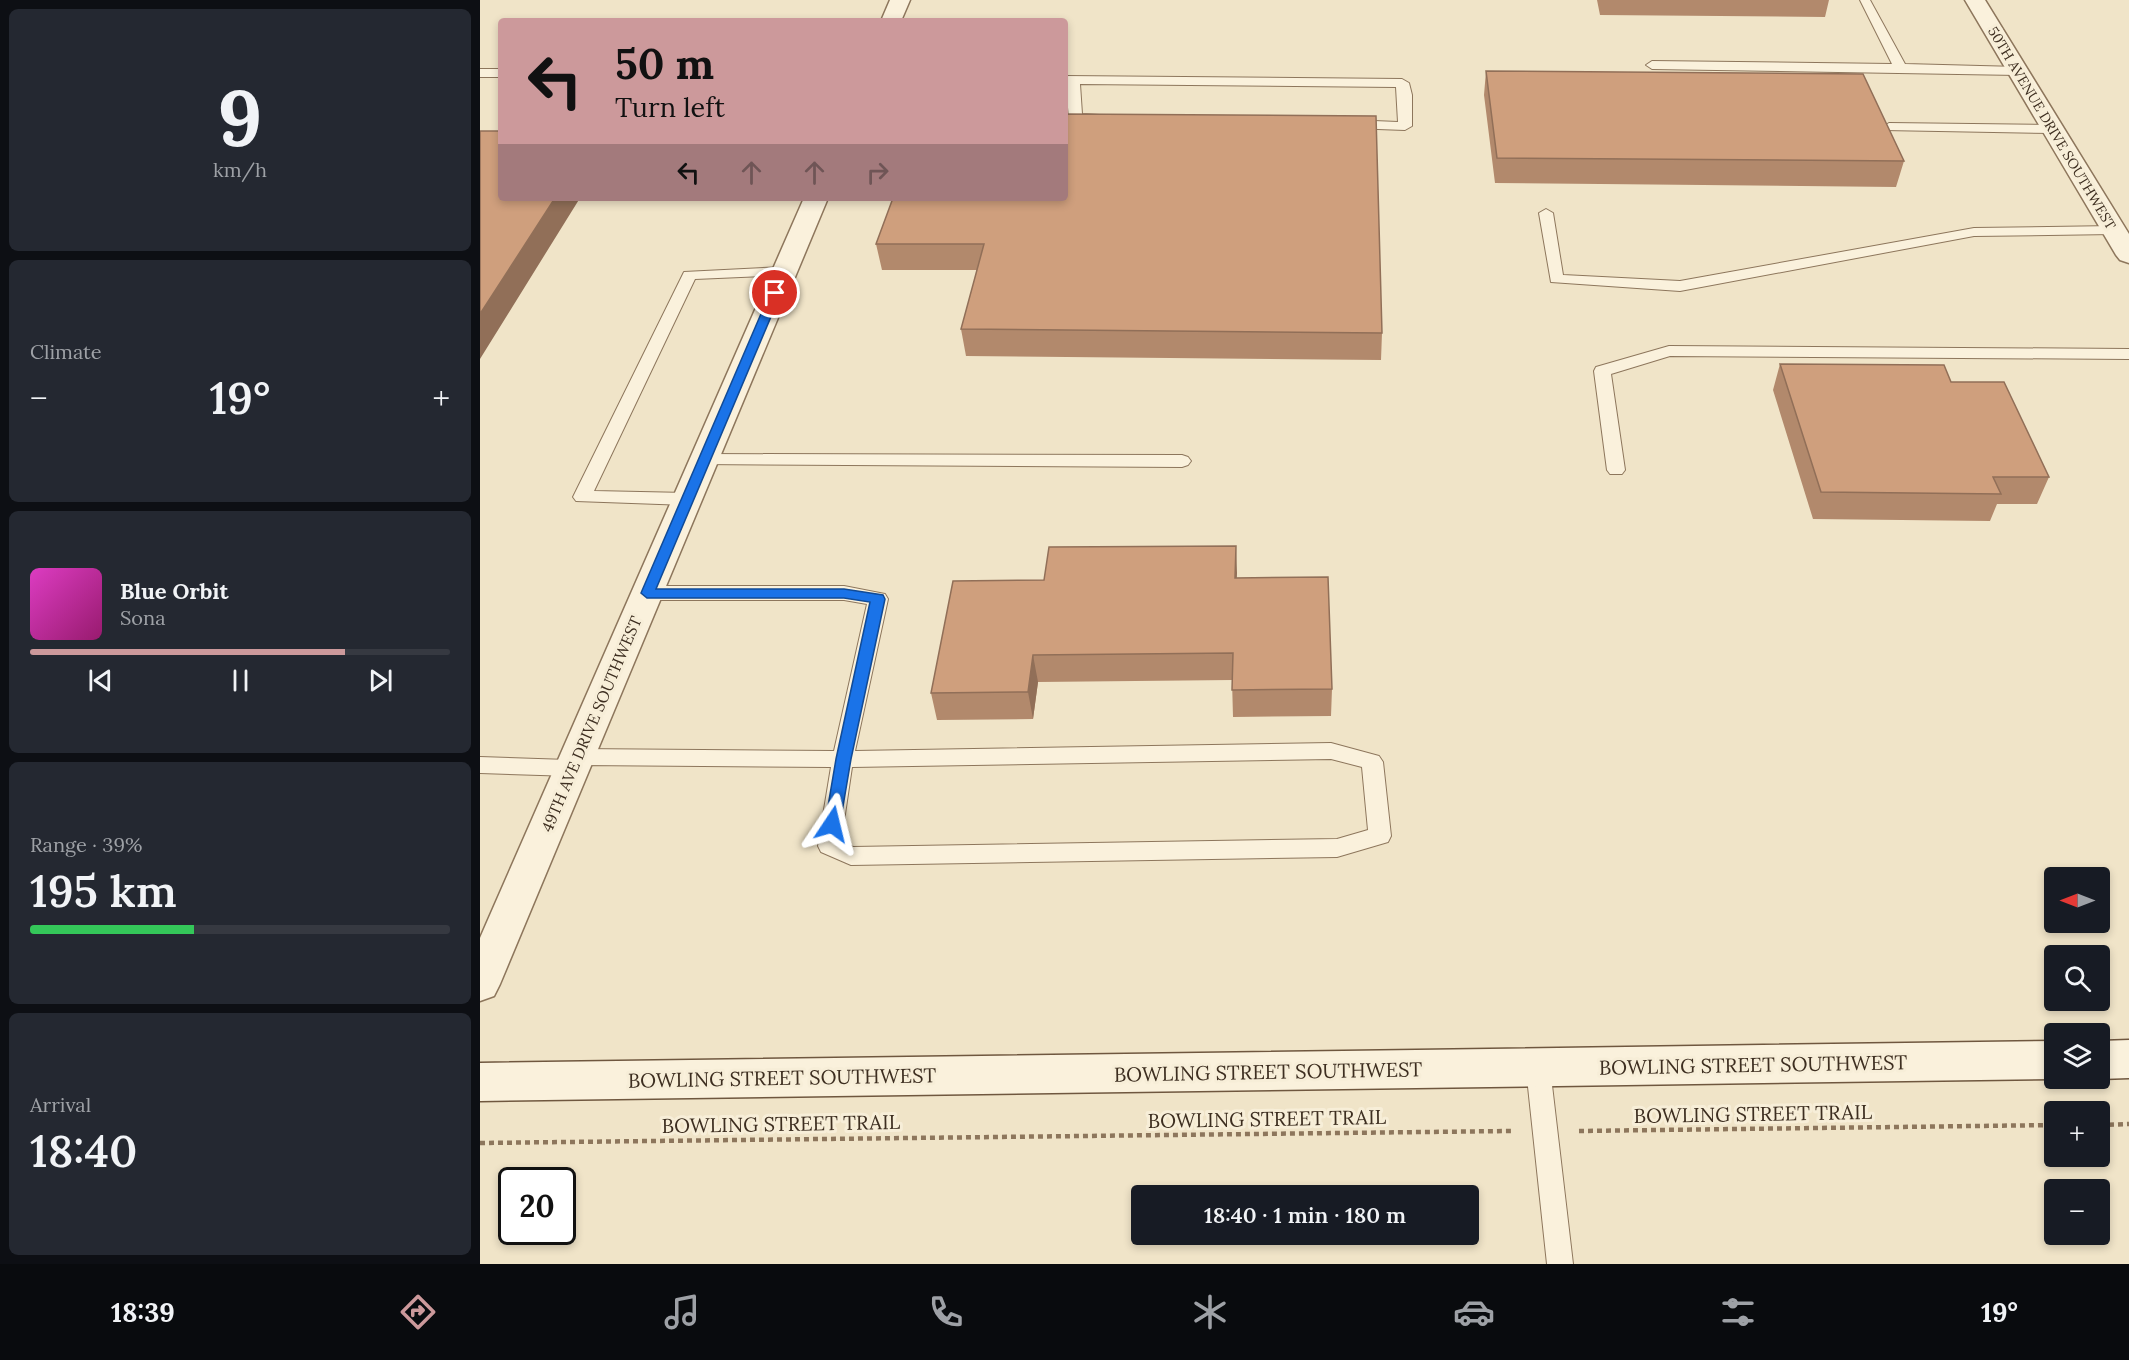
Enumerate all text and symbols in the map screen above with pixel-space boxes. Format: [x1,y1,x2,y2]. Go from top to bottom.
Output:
street label: 50TH AVENUE DRIVE SOUTHWEST [1984,23,2120,233]
text: 50 m [615,37,714,91]
icon: left [516,42,594,120]
text: 9 [218,68,262,167]
text: Turn left [615,90,725,124]
icon: left [672,156,705,189]
icon: ahead [735,156,768,189]
icon: ahead [798,156,831,189]
icon: right [861,156,894,189]
text: km/h [213,157,267,182]
pin [749,267,800,318]
icon: arrive [758,276,791,309]
text: Climate [30,339,102,364]
text: 19° [209,369,271,426]
text: − [30,377,48,419]
text: + [433,377,450,419]
text: Blue Orbit [120,577,228,605]
text: Sona [120,605,166,630]
street label: 49TH AVE DRIVE SOUTHWEST [536,613,646,835]
icon: previous [84,664,117,697]
icon: pause [224,664,257,697]
icon: next [364,664,397,697]
position arrow [800,792,864,856]
text: Range · 39% [30,832,142,857]
text: 195 km [30,862,177,919]
north arrow [2044,867,2110,933]
map controls [2044,867,2110,1245]
button: search [2044,945,2110,1011]
button: layers [2044,1023,2110,1089]
street label: BOWLING STREET SOUTHWEST [1599,1049,1908,1080]
street label: BOWLING STREET SOUTHWEST [1114,1056,1423,1087]
street label: BOWLING STREET SOUTHWEST [628,1062,937,1093]
text: Arrival [30,1092,91,1117]
street label: BOWLING STREET TRAIL [1634,1099,1873,1128]
button: + [2044,1101,2110,1167]
street label: BOWLING STREET TRAIL [1148,1104,1387,1133]
street label: BOWLING STREET TRAIL [662,1109,901,1138]
text: 18:40 [30,1122,137,1179]
speed limit sign: 20 [498,1167,576,1245]
button: − [2044,1179,2110,1245]
text: 18:40 · 1 min · 180 m [1204,1201,1406,1229]
icon: directions [397,1291,439,1333]
icon: music [661,1291,703,1333]
icon: phone [925,1291,967,1333]
icon: climate [1189,1291,1231,1333]
icon: car [1453,1291,1495,1333]
icon: filters [1717,1291,1759,1333]
text: 18:39 [111,1295,175,1329]
text: 19° [1981,1295,2018,1329]

